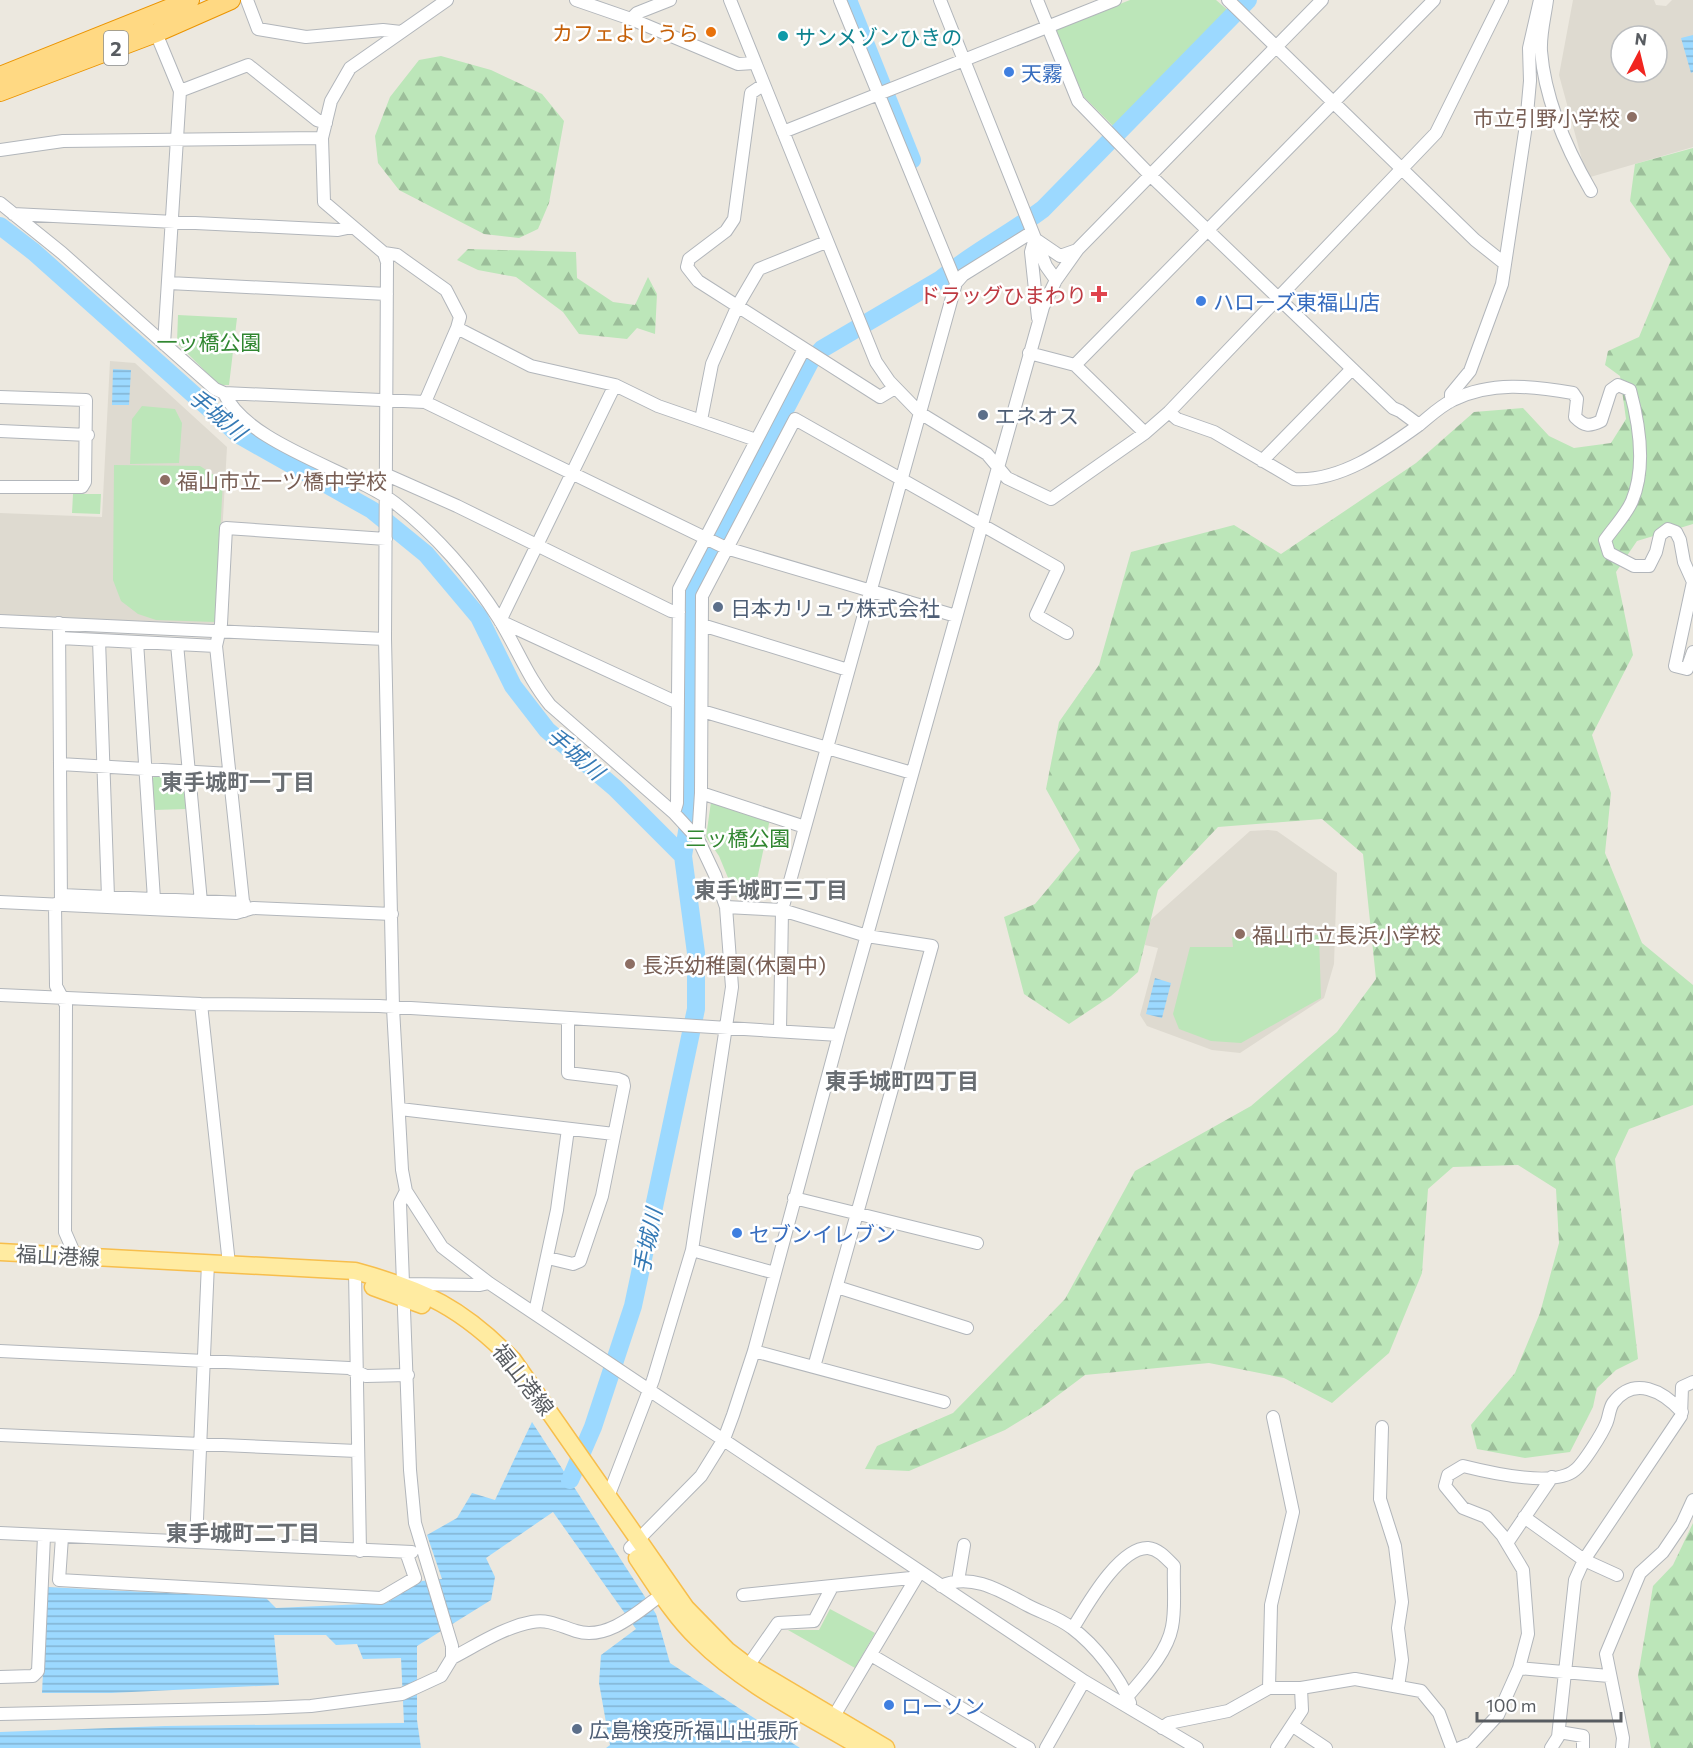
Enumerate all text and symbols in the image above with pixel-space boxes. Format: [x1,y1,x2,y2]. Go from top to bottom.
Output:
place label: カフェよしうら [552,20,699,45]
place label: サンメゾンひきの [795,24,962,49]
north arrow [1609,24,1669,84]
marker: カフェよしうら [704,25,718,39]
text: N [1634,28,1648,49]
marker: サンメゾンひきの [776,29,790,43]
road number: 2 [104,31,128,65]
place label: 天霧 [1021,60,1063,85]
marker: 天霧 [1002,65,1016,79]
place label: 市立引野小学校 [1473,105,1620,130]
marker: 市立引野小学校 [1625,110,1639,124]
place label: ドラッグひまわり [919,282,1087,307]
marker: ドラッグひまわり [1092,287,1106,301]
place label: ハローズ東福山店 [1213,289,1380,314]
marker: ハローズ東福山店 [1194,294,1208,308]
park label: 一ッ橋公園 [157,329,262,354]
water label: 手城川 [184,382,253,447]
place label: エネオス [995,403,1079,428]
marker: エネオス [976,408,990,422]
place label: 福山市立一ツ橋中学校 [177,468,387,493]
marker: 福山市立一ツ橋中学校 [158,473,172,487]
place label: 日本カリュウ株式会社 [730,595,940,620]
marker: 日本カリュウ株式会社 [711,600,725,614]
water label: 手城川 [542,721,611,786]
district label: 東手城町一丁目 [161,768,315,795]
park label: 三ッ橋公園 [686,825,791,850]
district label: 東手城町三丁目 [694,876,848,903]
place label: 福山市立長浜小学校 [1252,922,1441,947]
marker: 福山市立長浜小学校 [1233,927,1247,941]
place label: 長浜幼稚園(休園中) [642,952,826,977]
marker: 長浜幼稚園(休園中) [623,957,637,971]
district label: 東手城町四丁目 [825,1067,979,1094]
water label: 手城川 [627,1204,667,1276]
place label: セブンイレブン [749,1221,896,1246]
marker: セブンイレブン [730,1226,744,1240]
street label: 福山港線 [15,1240,101,1270]
street label: 福山港線 [488,1338,560,1420]
district label: 東手城町二丁目 [166,1519,320,1546]
scale bar [1477,1685,1621,1723]
place label: ローソン [901,1693,985,1718]
text: 100 m [1486,1694,1536,1716]
marker: ローソン [882,1698,896,1712]
place label: 広島検疫所福山出張所 [589,1717,799,1742]
marker: 広島検疫所福山出張所 [570,1722,584,1736]

